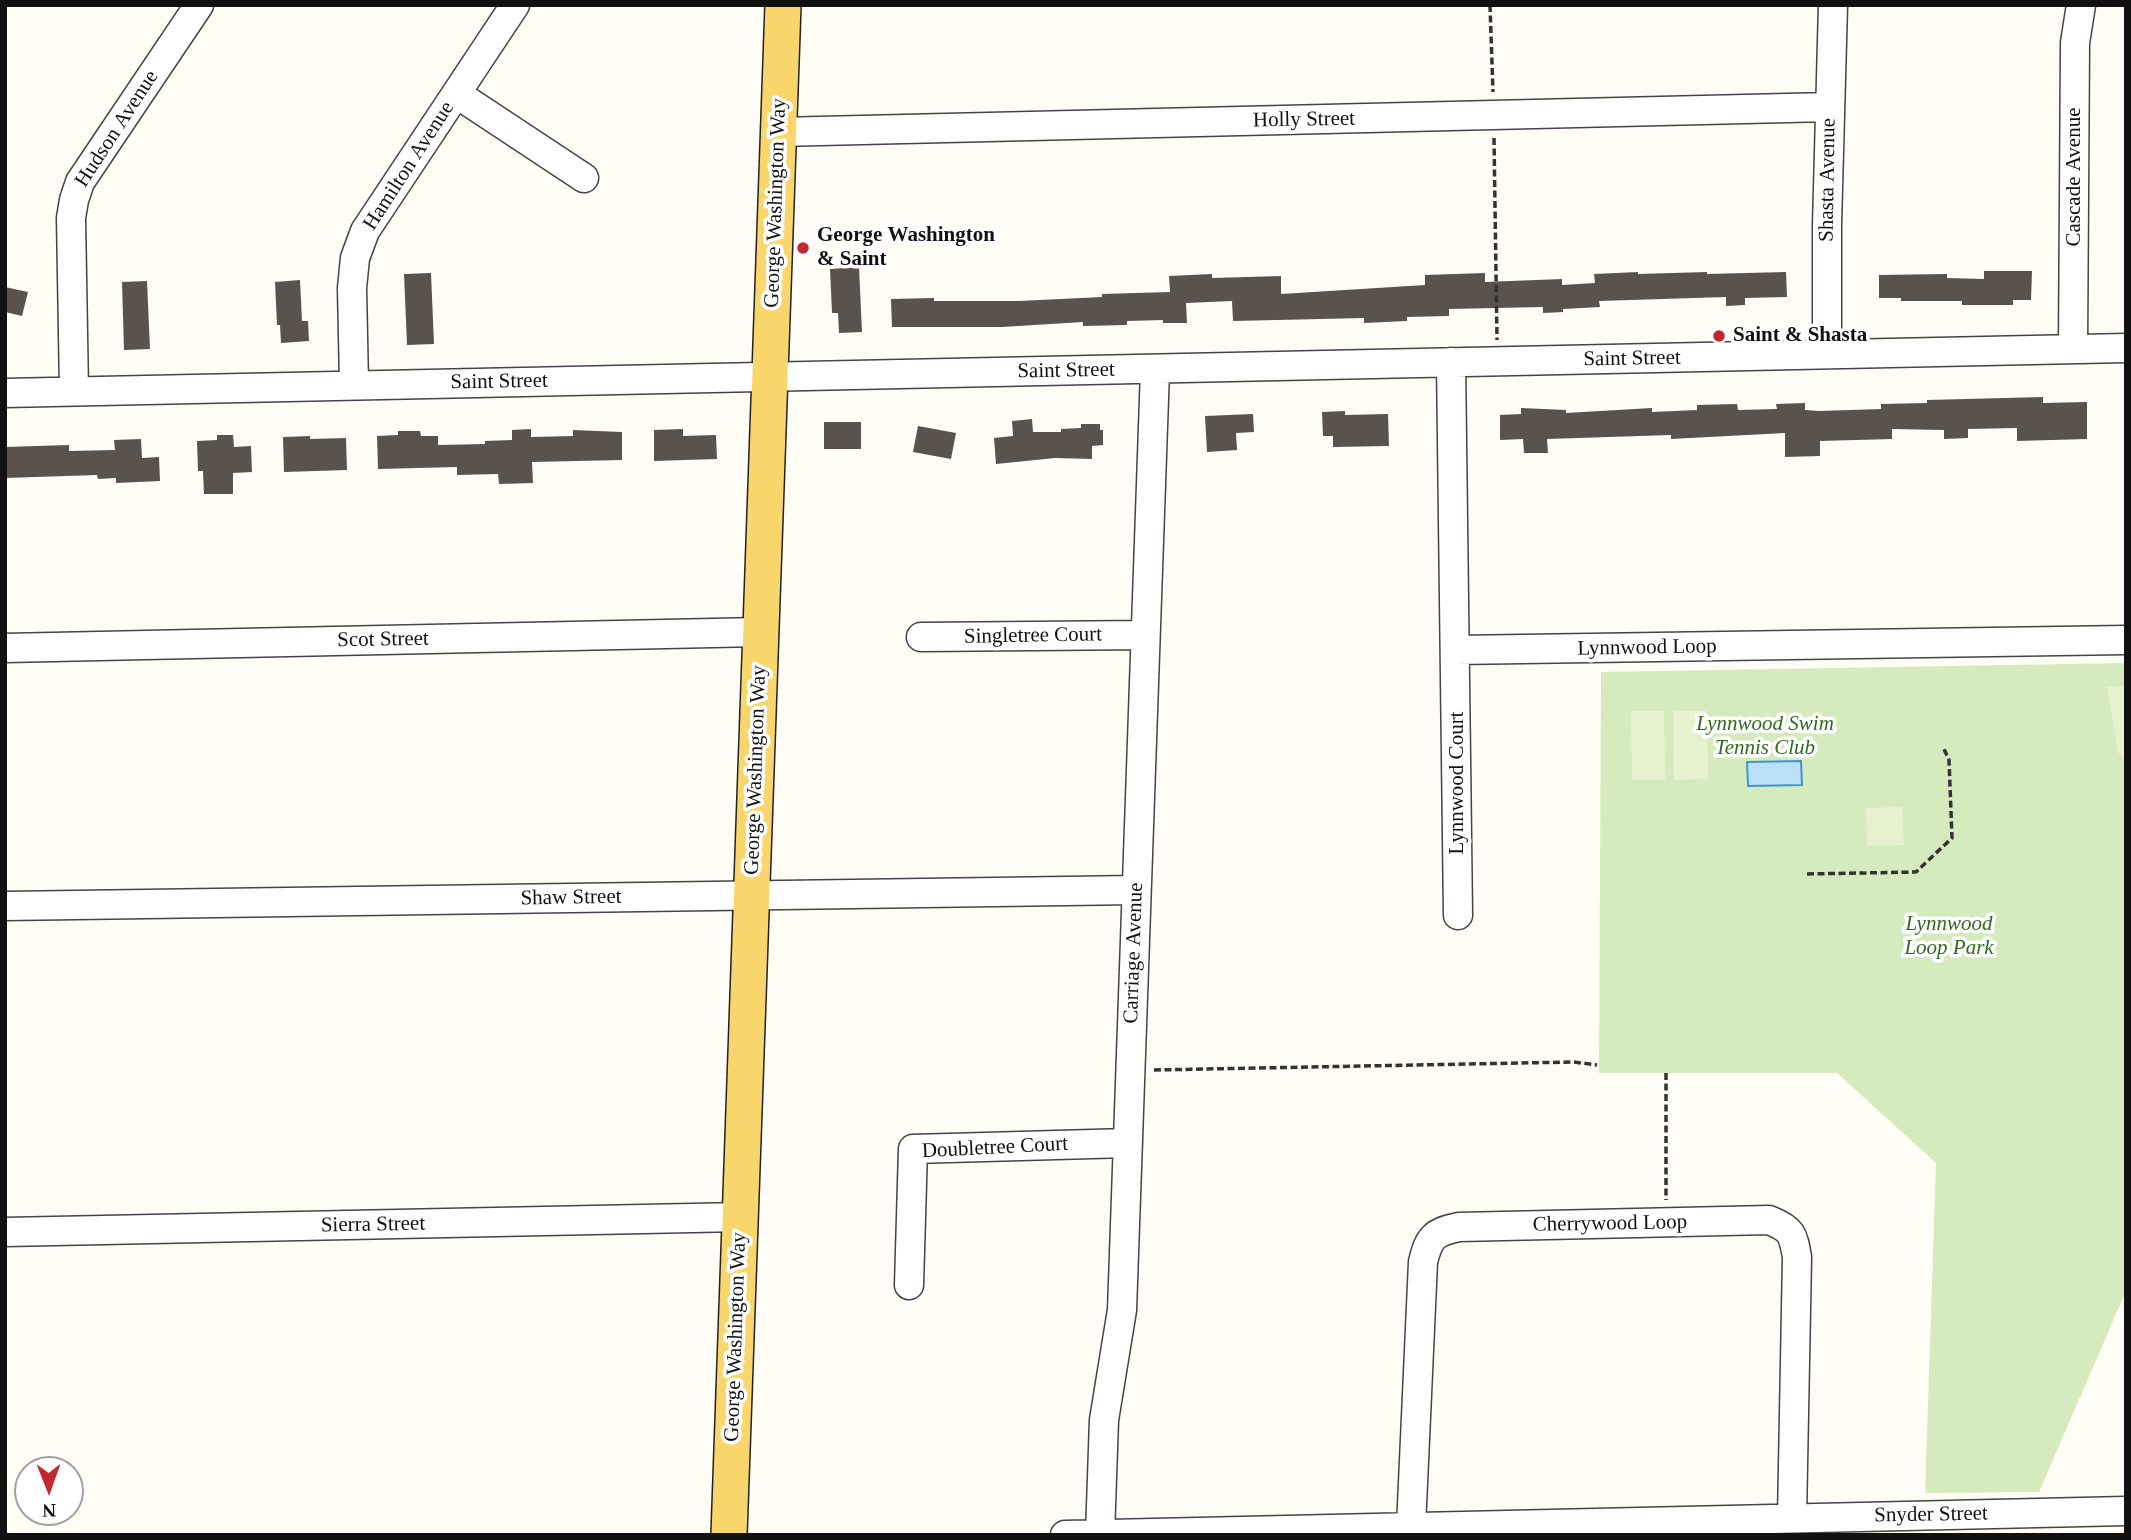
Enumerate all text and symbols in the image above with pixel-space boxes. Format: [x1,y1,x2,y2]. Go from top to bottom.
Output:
street label: Hudson Avenue [70,66,164,192]
street label: Hamilton Avenue [358,97,460,235]
street label: George Washington Way [760,98,792,308]
street label: Holly Street [1253,107,1355,133]
street label: Cascade Avenue [2061,108,2087,246]
street label: Shasta Avenue [1814,118,1842,242]
place label: George Washington & Saint [817,223,995,273]
marker: George Washington & Saint [795,240,811,256]
place label: Saint & Shasta [1733,323,1867,349]
marker: Saint & Shasta [1711,328,1727,344]
street label: Saint Street [1583,346,1681,372]
street label: Saint Street [1017,358,1115,384]
street label: Saint Street [450,369,548,395]
street label: Singletree Court [964,622,1102,650]
street label: Scot Street [337,627,429,653]
street label: Lynnwood Loop [1577,634,1717,662]
street label: George Washington Way [740,665,772,875]
park label: Lynnwood Swim Tennis Club [1696,711,1834,761]
street label: Lynnwood Court [1444,712,1470,854]
street label: Carriage Avenue [1119,882,1149,1024]
street label: Shaw Street [520,885,622,911]
park label: Lynnwood Loop Park [1904,911,1994,961]
street label: Doubletree Court [921,1132,1069,1164]
street label: Cherrywood Loop [1533,1210,1687,1238]
street label: Sierra Street [321,1211,425,1239]
street label: George Washington Way [720,1232,752,1442]
north arrow [14,1456,84,1526]
text: N [42,1500,56,1521]
street label: Snyder Street [1874,1501,1988,1529]

